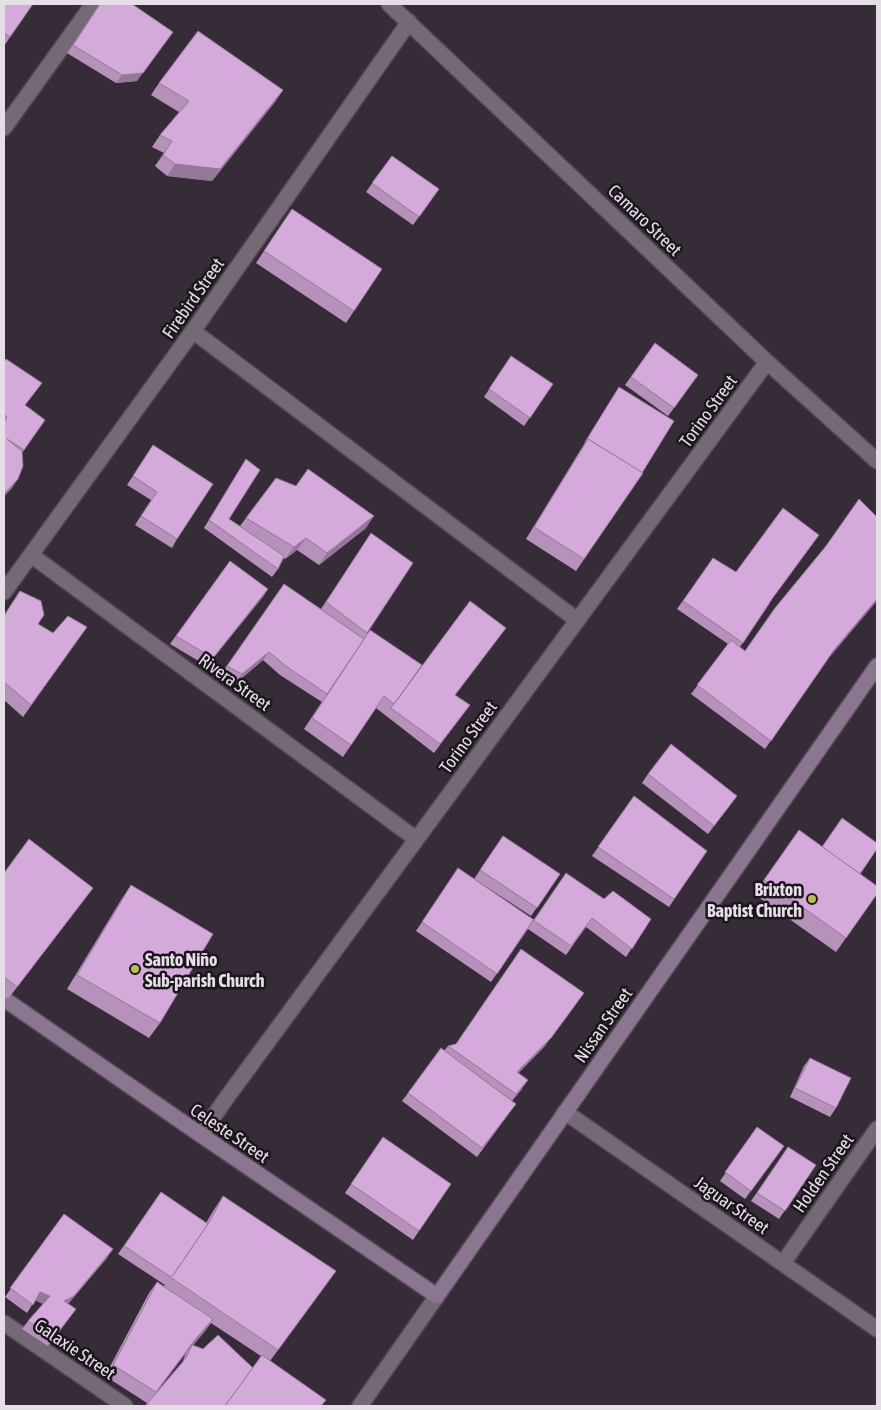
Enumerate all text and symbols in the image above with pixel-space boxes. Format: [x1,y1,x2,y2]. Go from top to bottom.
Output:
street label: Camaro Street [604,180,686,260]
street label: Firebird Street [158,254,228,342]
street label: Torino Street [675,371,741,451]
street label: Rivera Street [195,649,275,715]
street label: Torino Street [435,697,501,777]
place label: Brixton Baptist Church [707,879,802,921]
marker: Brixton Baptist Church [806,893,818,905]
place label: Santo Niño Sub-parish Church [145,949,265,991]
marker: Santo Niño Sub-parish Church [129,963,141,975]
street label: Nissan Street [570,984,636,1066]
street label: Celeste Street [187,1099,273,1167]
street label: Holden Street [788,1130,858,1216]
street label: Jaguar Street [691,1172,773,1238]
street label: Galaxie Street [31,1314,119,1384]

